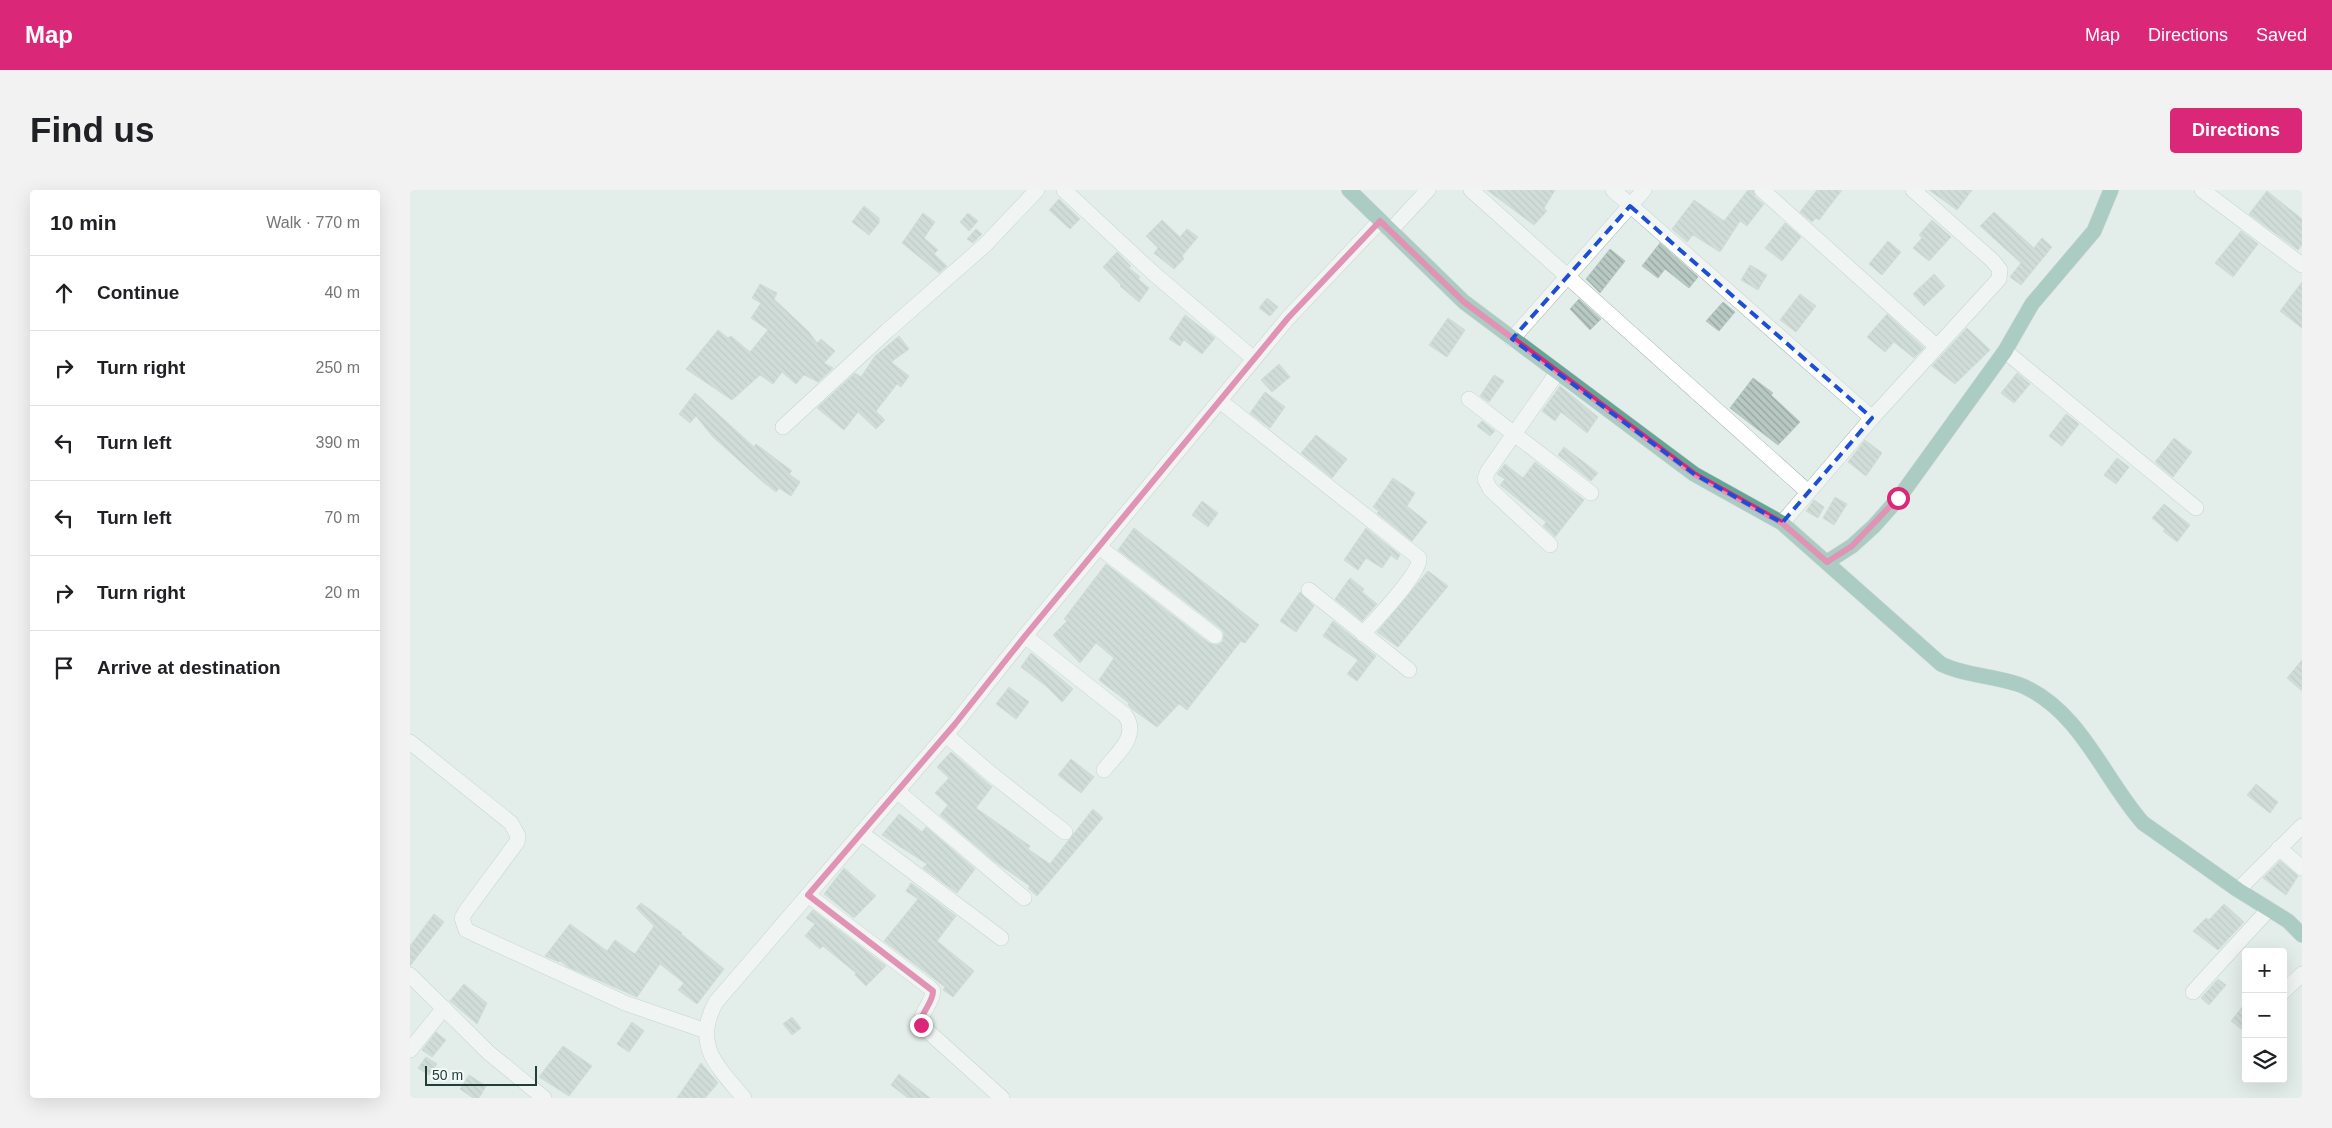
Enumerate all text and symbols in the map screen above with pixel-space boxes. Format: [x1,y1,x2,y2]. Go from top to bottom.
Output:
text: Map [25,21,73,48]
text: Map [2085,25,2120,45]
text: Directions [2148,25,2228,45]
text: Saved [2256,25,2307,45]
button: Directions [2170,108,2302,153]
text: Find us [30,110,154,149]
text: 10 min [50,211,117,234]
text: Walk · 770 m [266,214,360,231]
icon: ahead [50,279,78,307]
text: Continue [97,282,179,303]
text: 40 m [324,284,360,301]
icon: right [50,354,78,382]
text: Turn right [97,357,185,378]
text: 250 m [316,359,360,376]
icon: left [50,429,78,457]
text: Turn left [97,432,172,453]
text: 390 m [316,434,360,451]
route start [1887,487,1910,510]
icon: left [50,504,78,532]
text: Turn left [97,507,172,528]
text: 70 m [324,509,360,526]
icon: right [50,579,78,607]
text: Turn right [97,582,185,603]
text: 20 m [324,584,360,601]
icon: arrive [50,654,78,682]
text: Arrive at destination [97,657,281,678]
map controls [2242,948,2287,1083]
button: + [2242,948,2287,993]
button: − [2242,993,2287,1038]
route end [910,1014,933,1037]
button: layers [2242,1038,2287,1083]
scale bar [425,1063,538,1086]
text: 50 m [432,1067,463,1083]

